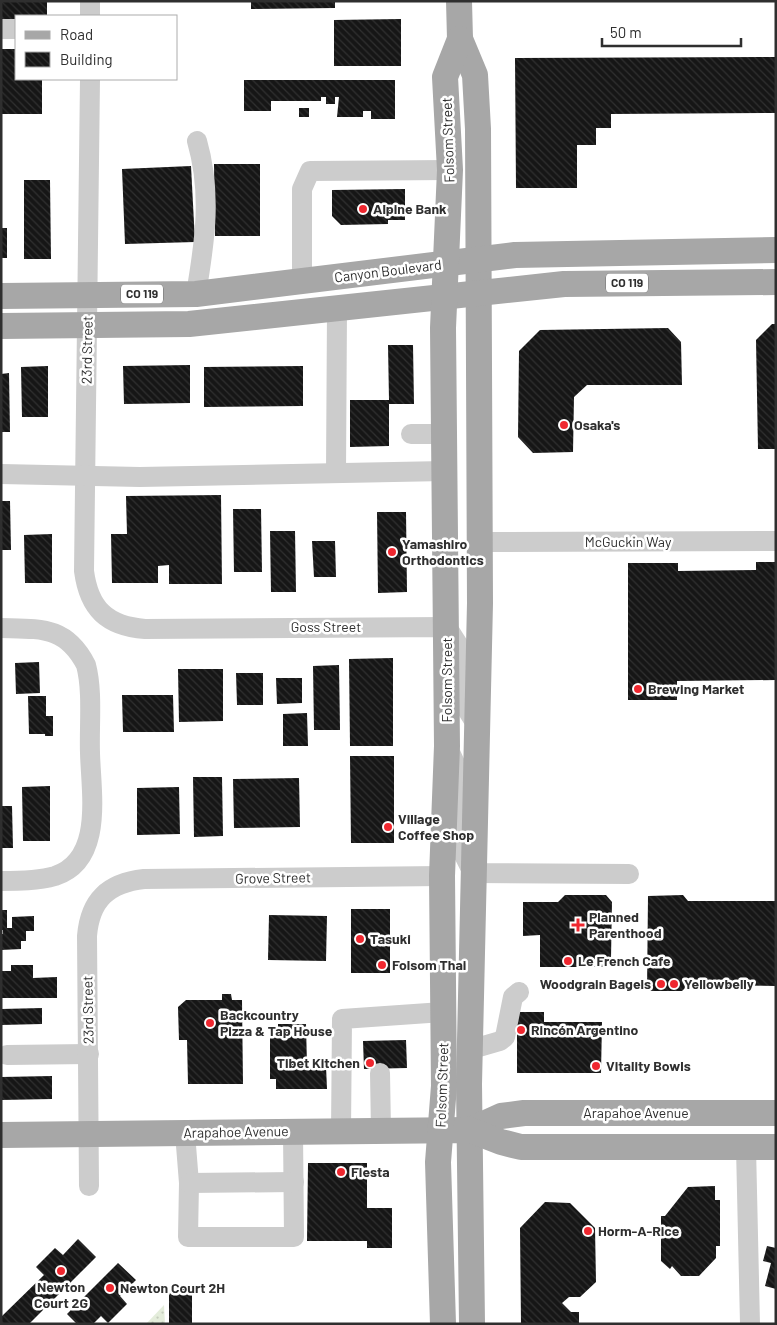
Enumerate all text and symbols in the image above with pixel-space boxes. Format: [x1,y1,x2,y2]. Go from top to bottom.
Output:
legend [15,15,178,80]
scale bar [602,15,741,47]
text: 50 m [610,23,642,41]
text: Road [60,25,93,43]
text: Building [60,50,113,68]
street label: Folsom Street [438,97,457,183]
place label: Alpine Bank [373,200,447,217]
marker: Alpine Bank [357,203,369,215]
street label: Canyon Boulevard [333,255,443,286]
road number: CO 119 [606,274,648,292]
road number: CO 119 [121,284,163,304]
street label: 23rd Street [77,316,96,384]
place label: Osaka's [574,416,620,433]
marker: Osaka's [558,419,570,431]
street label: McGuckin Way [585,533,672,550]
place label: Yamashiro Orthodontics [402,535,484,568]
marker: Yamashiro Orthodontics [386,546,398,558]
street label: Goss Street [291,618,361,635]
street label: Folsom Street [438,637,455,723]
place label: Brewing Market [648,680,744,697]
marker: Brewing Market [632,683,644,695]
place label: Village Coffee Shop [398,810,474,843]
marker: Village Coffee Shop [382,821,394,833]
street label: Grove Street [235,868,311,887]
place label: Planned Parenthood [589,908,662,941]
marker: Planned Parenthood [571,918,585,932]
place label: Tasuki [370,930,411,947]
marker: Tasuki [354,933,366,945]
place label: Le French Cafe [578,952,671,969]
marker: Le French Cafe [562,955,574,967]
place label: Folsom Thai [392,956,466,973]
marker: Folsom Thai [376,959,388,971]
place label: Woodgrain Bagels [540,975,651,992]
place label: Yellowbelly [684,975,754,992]
street label: 23rd Street [78,976,97,1044]
marker: Woodgrain Bagels [655,978,667,990]
marker: Yellowbelly [668,978,680,990]
place label: Backcountry Pizza & Tap House [220,1006,333,1039]
marker: Backcountry Pizza & Tap House [204,1017,216,1029]
place label: Rincón Argentino [531,1021,638,1038]
marker: Rincón Argentino [515,1024,527,1036]
street label: Folsom Street [432,1042,451,1128]
place label: Tibet Kitchen [277,1054,360,1071]
marker: Tibet Kitchen [364,1057,376,1069]
place label: Vitality Bowls [606,1057,691,1074]
marker: Vitality Bowls [590,1060,602,1072]
street label: Arapahoe Avenue [583,1104,689,1121]
street label: Arapahoe Avenue [183,1122,289,1141]
place label: Fiesta [351,1163,390,1180]
marker: Fiesta [335,1166,347,1178]
place label: Horm-A-Rice [598,1222,680,1239]
marker: Horm-A-Rice [582,1225,594,1237]
marker: Newton Court 2G [55,1265,67,1277]
place label: Newton Court 2G [34,1278,88,1311]
place label: Newton Court 2H [120,1279,225,1296]
marker: Newton Court 2H [104,1282,116,1294]

